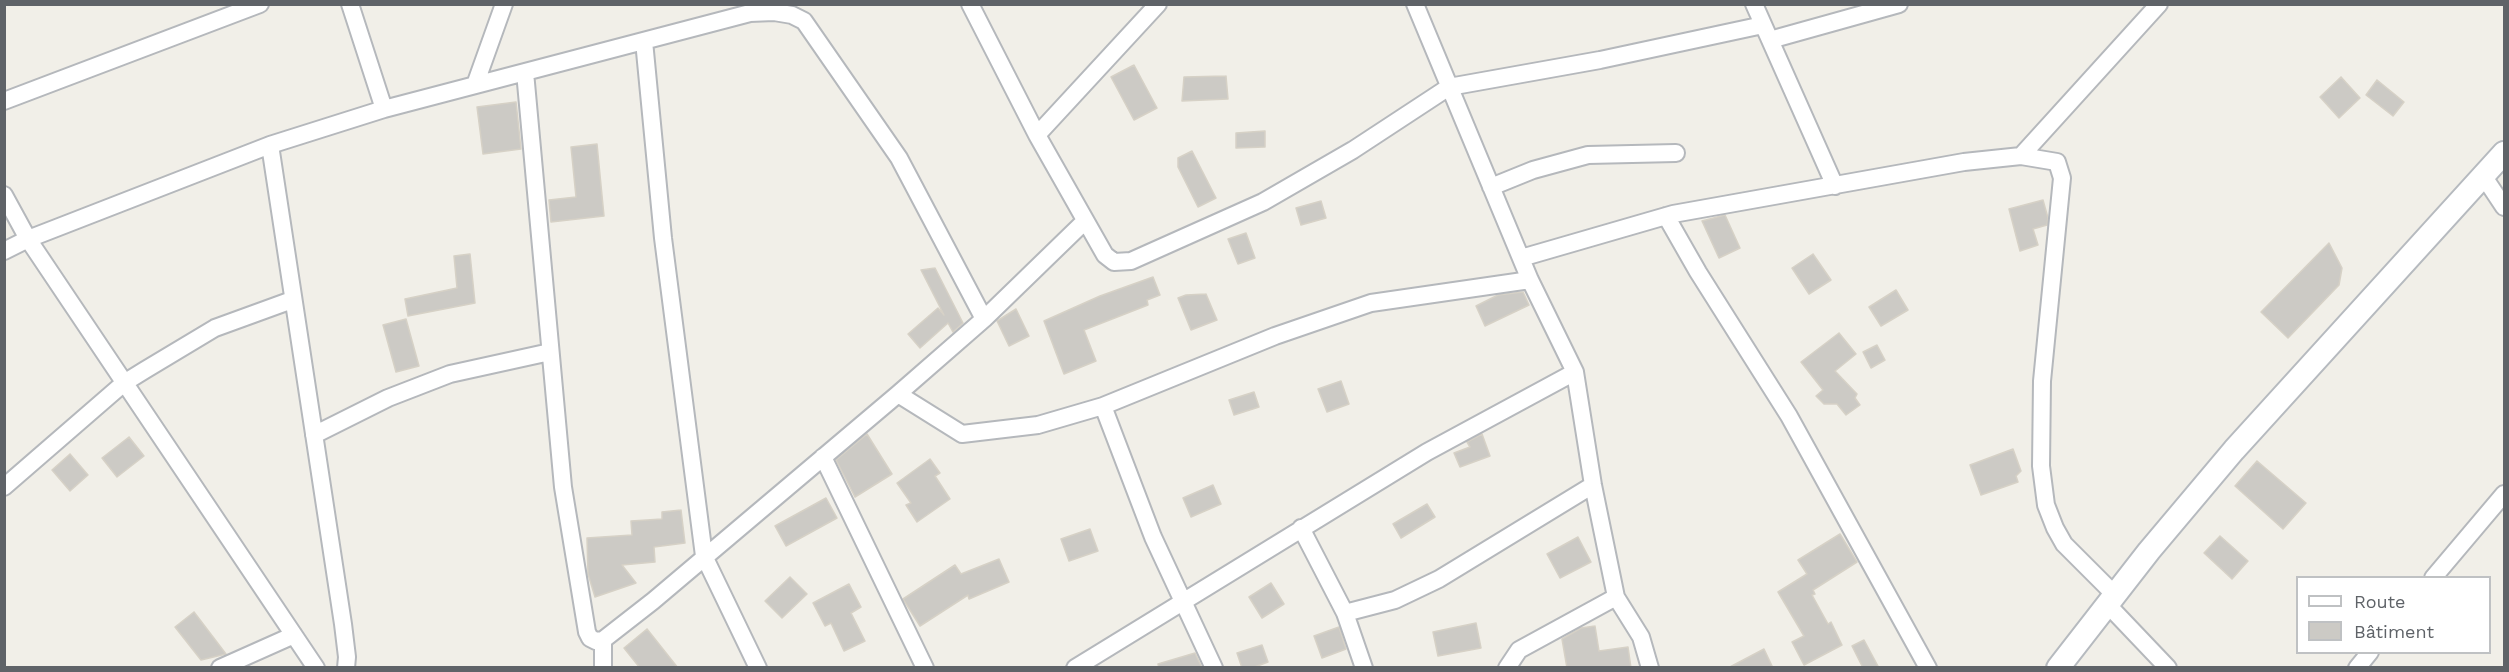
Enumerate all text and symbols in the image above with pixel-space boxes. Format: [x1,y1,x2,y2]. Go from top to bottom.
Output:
legend [2296,576,2491,654]
text: Route [2354,591,2406,612]
text: Bâtiment [2354,621,2434,642]

